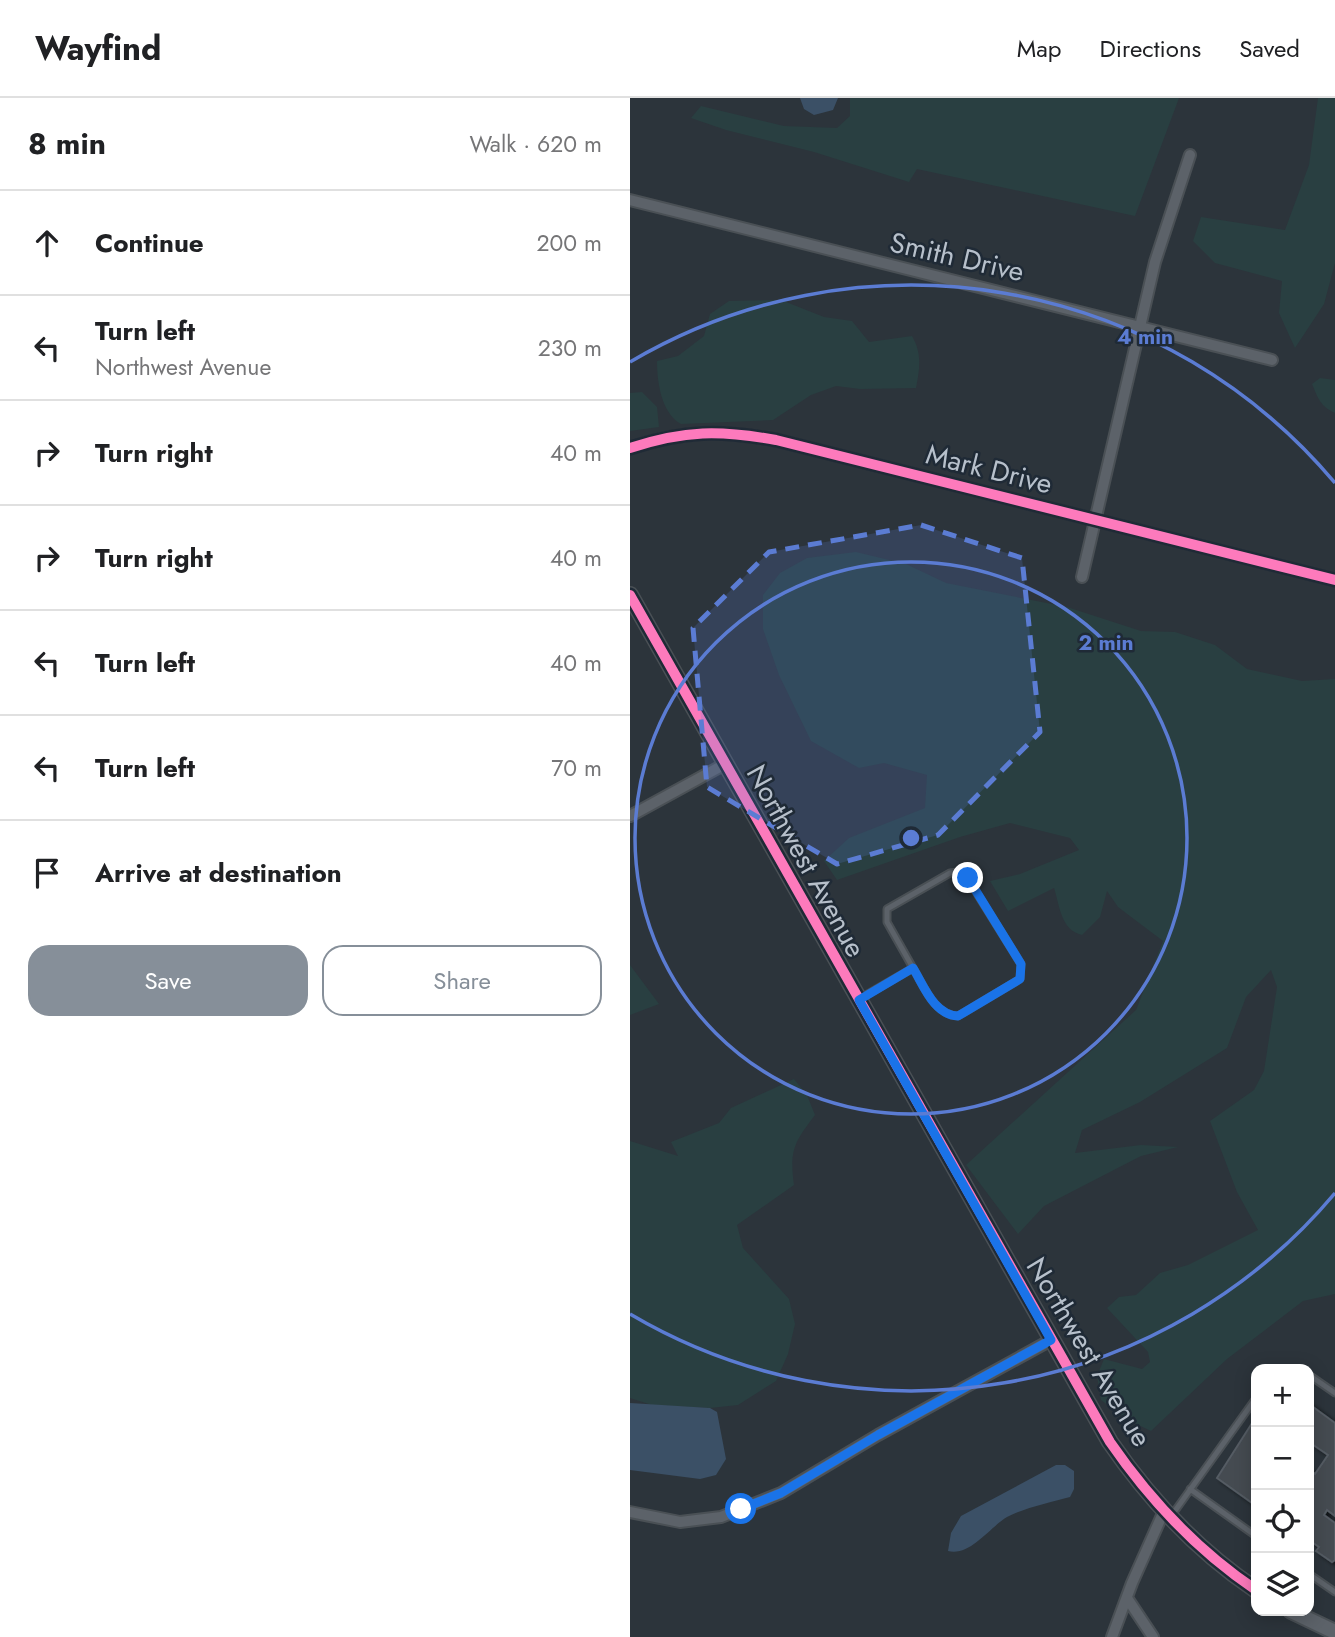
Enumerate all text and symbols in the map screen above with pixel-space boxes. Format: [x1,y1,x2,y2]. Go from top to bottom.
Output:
text: Wayfind [35,25,161,72]
text: Map [1017,31,1062,66]
text: Directions [1100,31,1201,66]
text: Saved [1239,31,1300,66]
text: 8 min [28,122,106,165]
text: Walk · 620 m [469,127,602,161]
street label: Smith Drive [886,222,1028,292]
icon: ahead [28,224,66,262]
text: Continue [95,224,204,262]
text: 200 m [536,226,602,260]
text: Turn left [95,312,195,350]
text: 4 min [1117,322,1173,352]
icon: left [28,329,66,367]
text: 230 m [538,331,602,365]
text: Northwest Avenue [95,350,271,384]
icon: right [28,434,66,472]
text: Turn right [95,434,213,472]
street label: Mark Drive [922,434,1056,504]
text: 40 m [550,436,602,470]
icon: right [28,539,66,577]
text: Turn right [95,539,213,577]
text: 40 m [550,541,602,575]
text: 2 min [1078,628,1134,658]
icon: left [28,644,66,682]
text: Turn left [95,644,195,682]
text: 40 m [550,646,602,680]
icon: left [28,749,66,787]
text: Turn left [95,749,195,787]
text: 70 m [551,751,602,785]
street label: Northwest Avenue [736,757,876,965]
centre of rings [899,826,923,850]
icon: arrive [28,854,66,892]
text: Arrive at destination [95,854,342,892]
route end [952,862,983,893]
button: Save [28,945,308,1016]
button: Share [322,945,602,1016]
street label: Northwest Avenue [1016,1249,1162,1455]
map controls [1251,1364,1314,1616]
button: + [1251,1364,1314,1427]
button: − [1251,1427,1314,1490]
button: locate [1251,1490,1314,1553]
route start [725,1493,756,1524]
button: layers [1251,1553,1314,1616]

